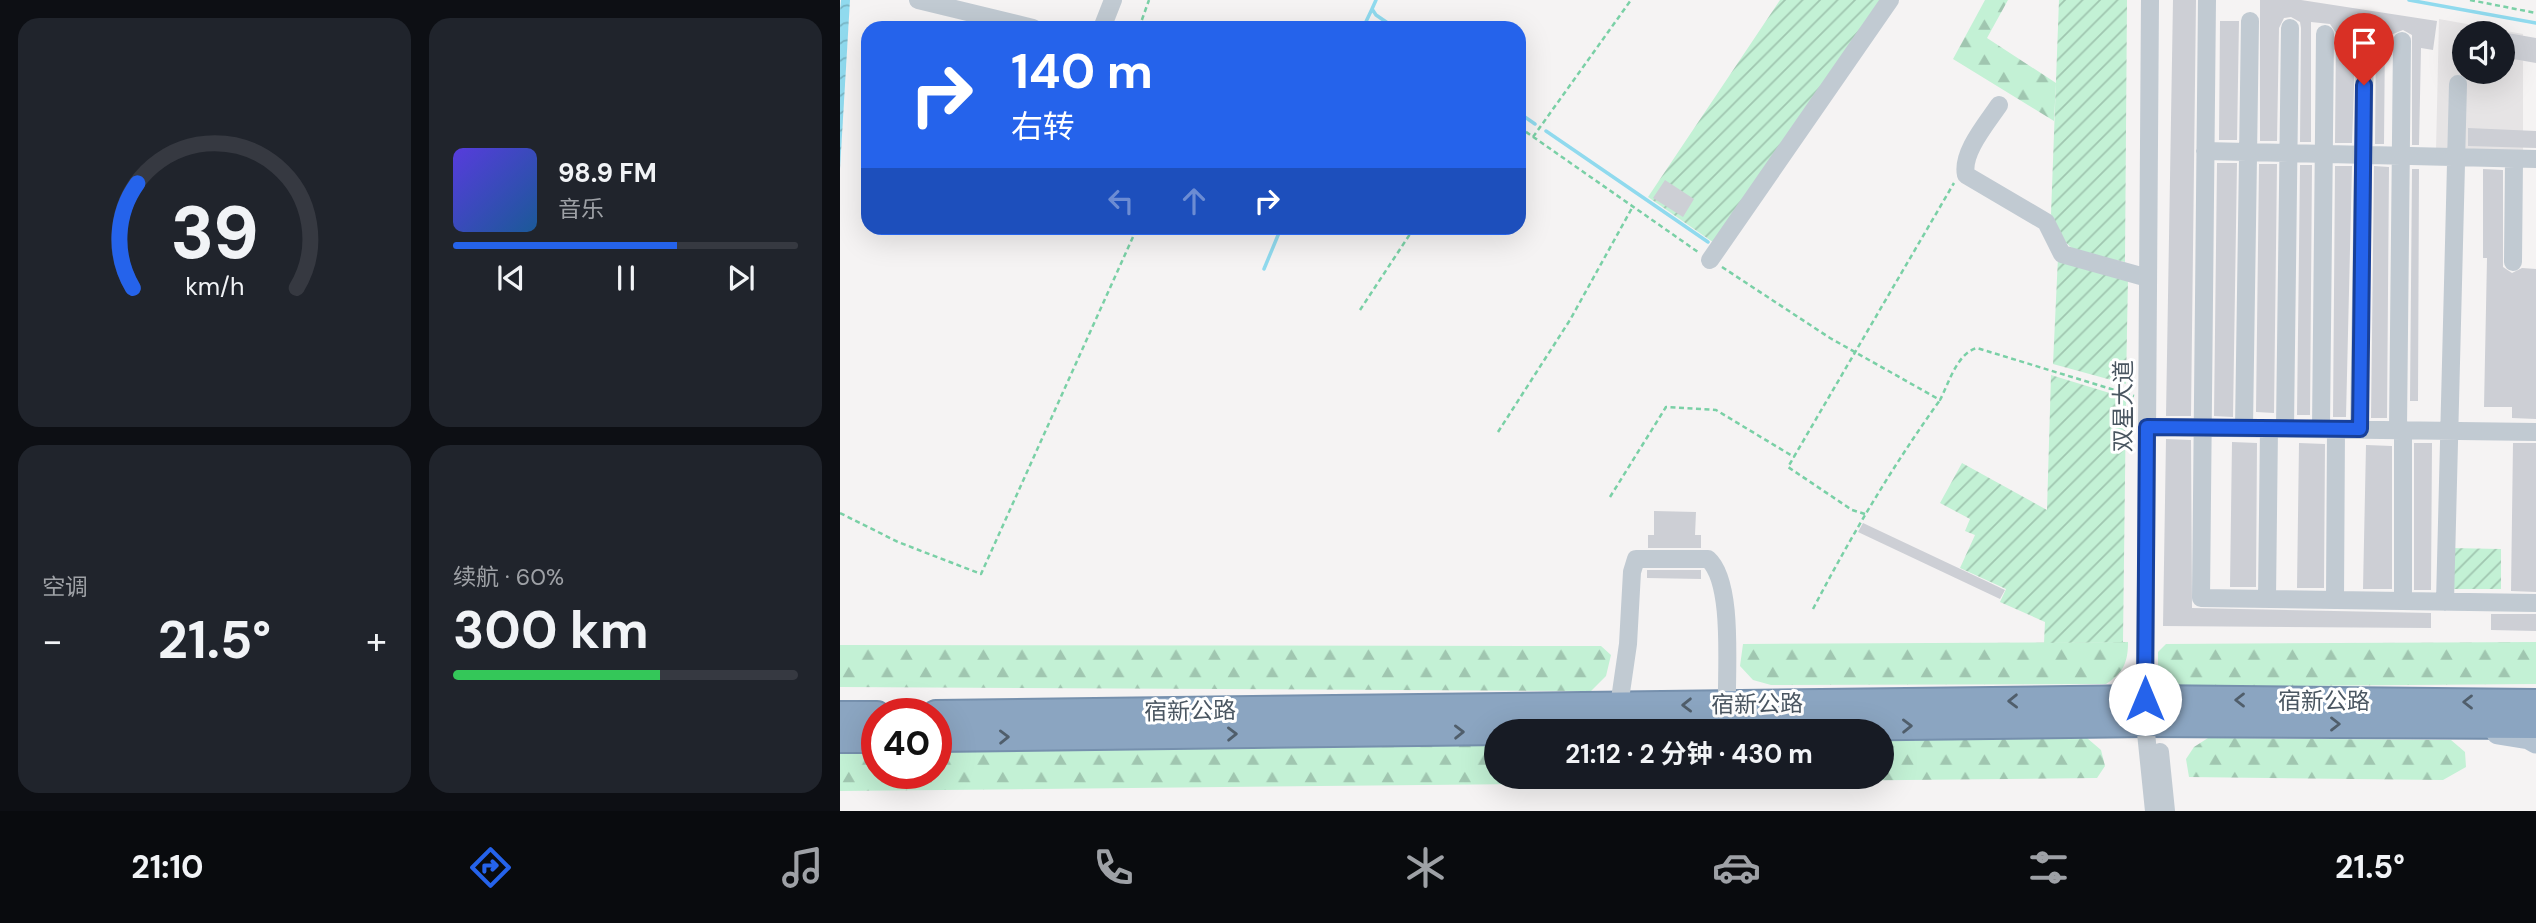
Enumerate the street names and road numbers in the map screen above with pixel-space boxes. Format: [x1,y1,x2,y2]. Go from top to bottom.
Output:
street label: 双星大道 [2108,360,2138,452]
street label: 宿新公路 [2278,686,2370,716]
street label: 宿新公路 [1711,688,1803,720]
street label: 宿新公路 [1144,695,1236,727]

